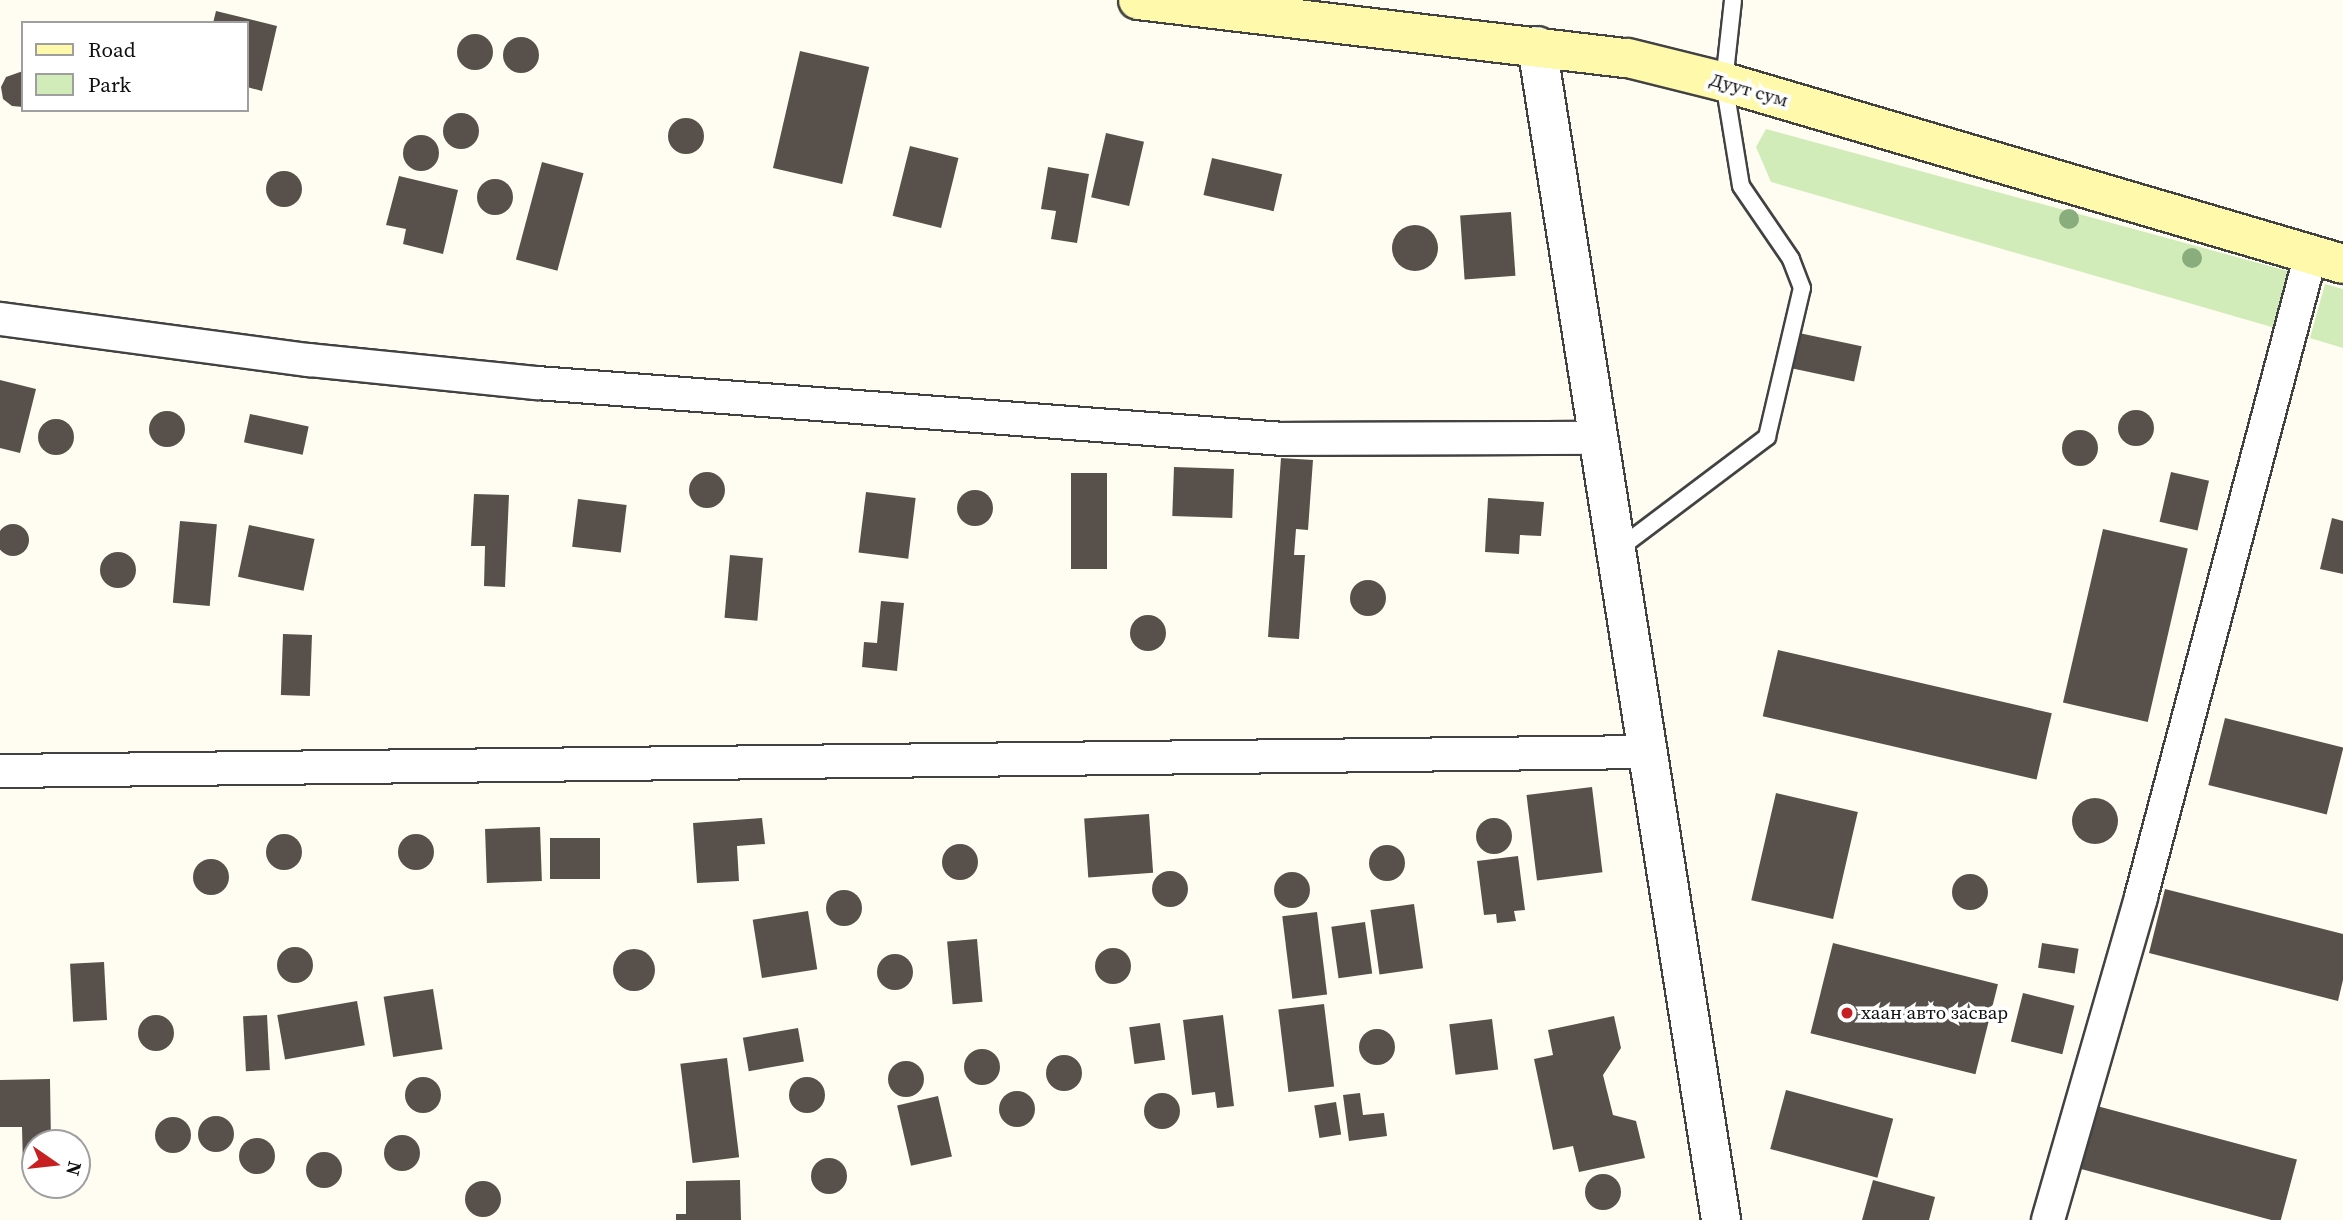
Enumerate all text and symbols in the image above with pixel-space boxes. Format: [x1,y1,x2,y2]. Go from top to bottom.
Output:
legend [21,21,248,112]
text: Road [88,35,136,64]
street label: Дуут сум [1707,68,1791,112]
text: Park [88,70,131,99]
place label: хаан авто засвар [1861,1002,2008,1024]
marker: хаан авто засвар [1839,1005,1855,1021]
north arrow [21,1129,91,1199]
text: N [60,1159,89,1178]

